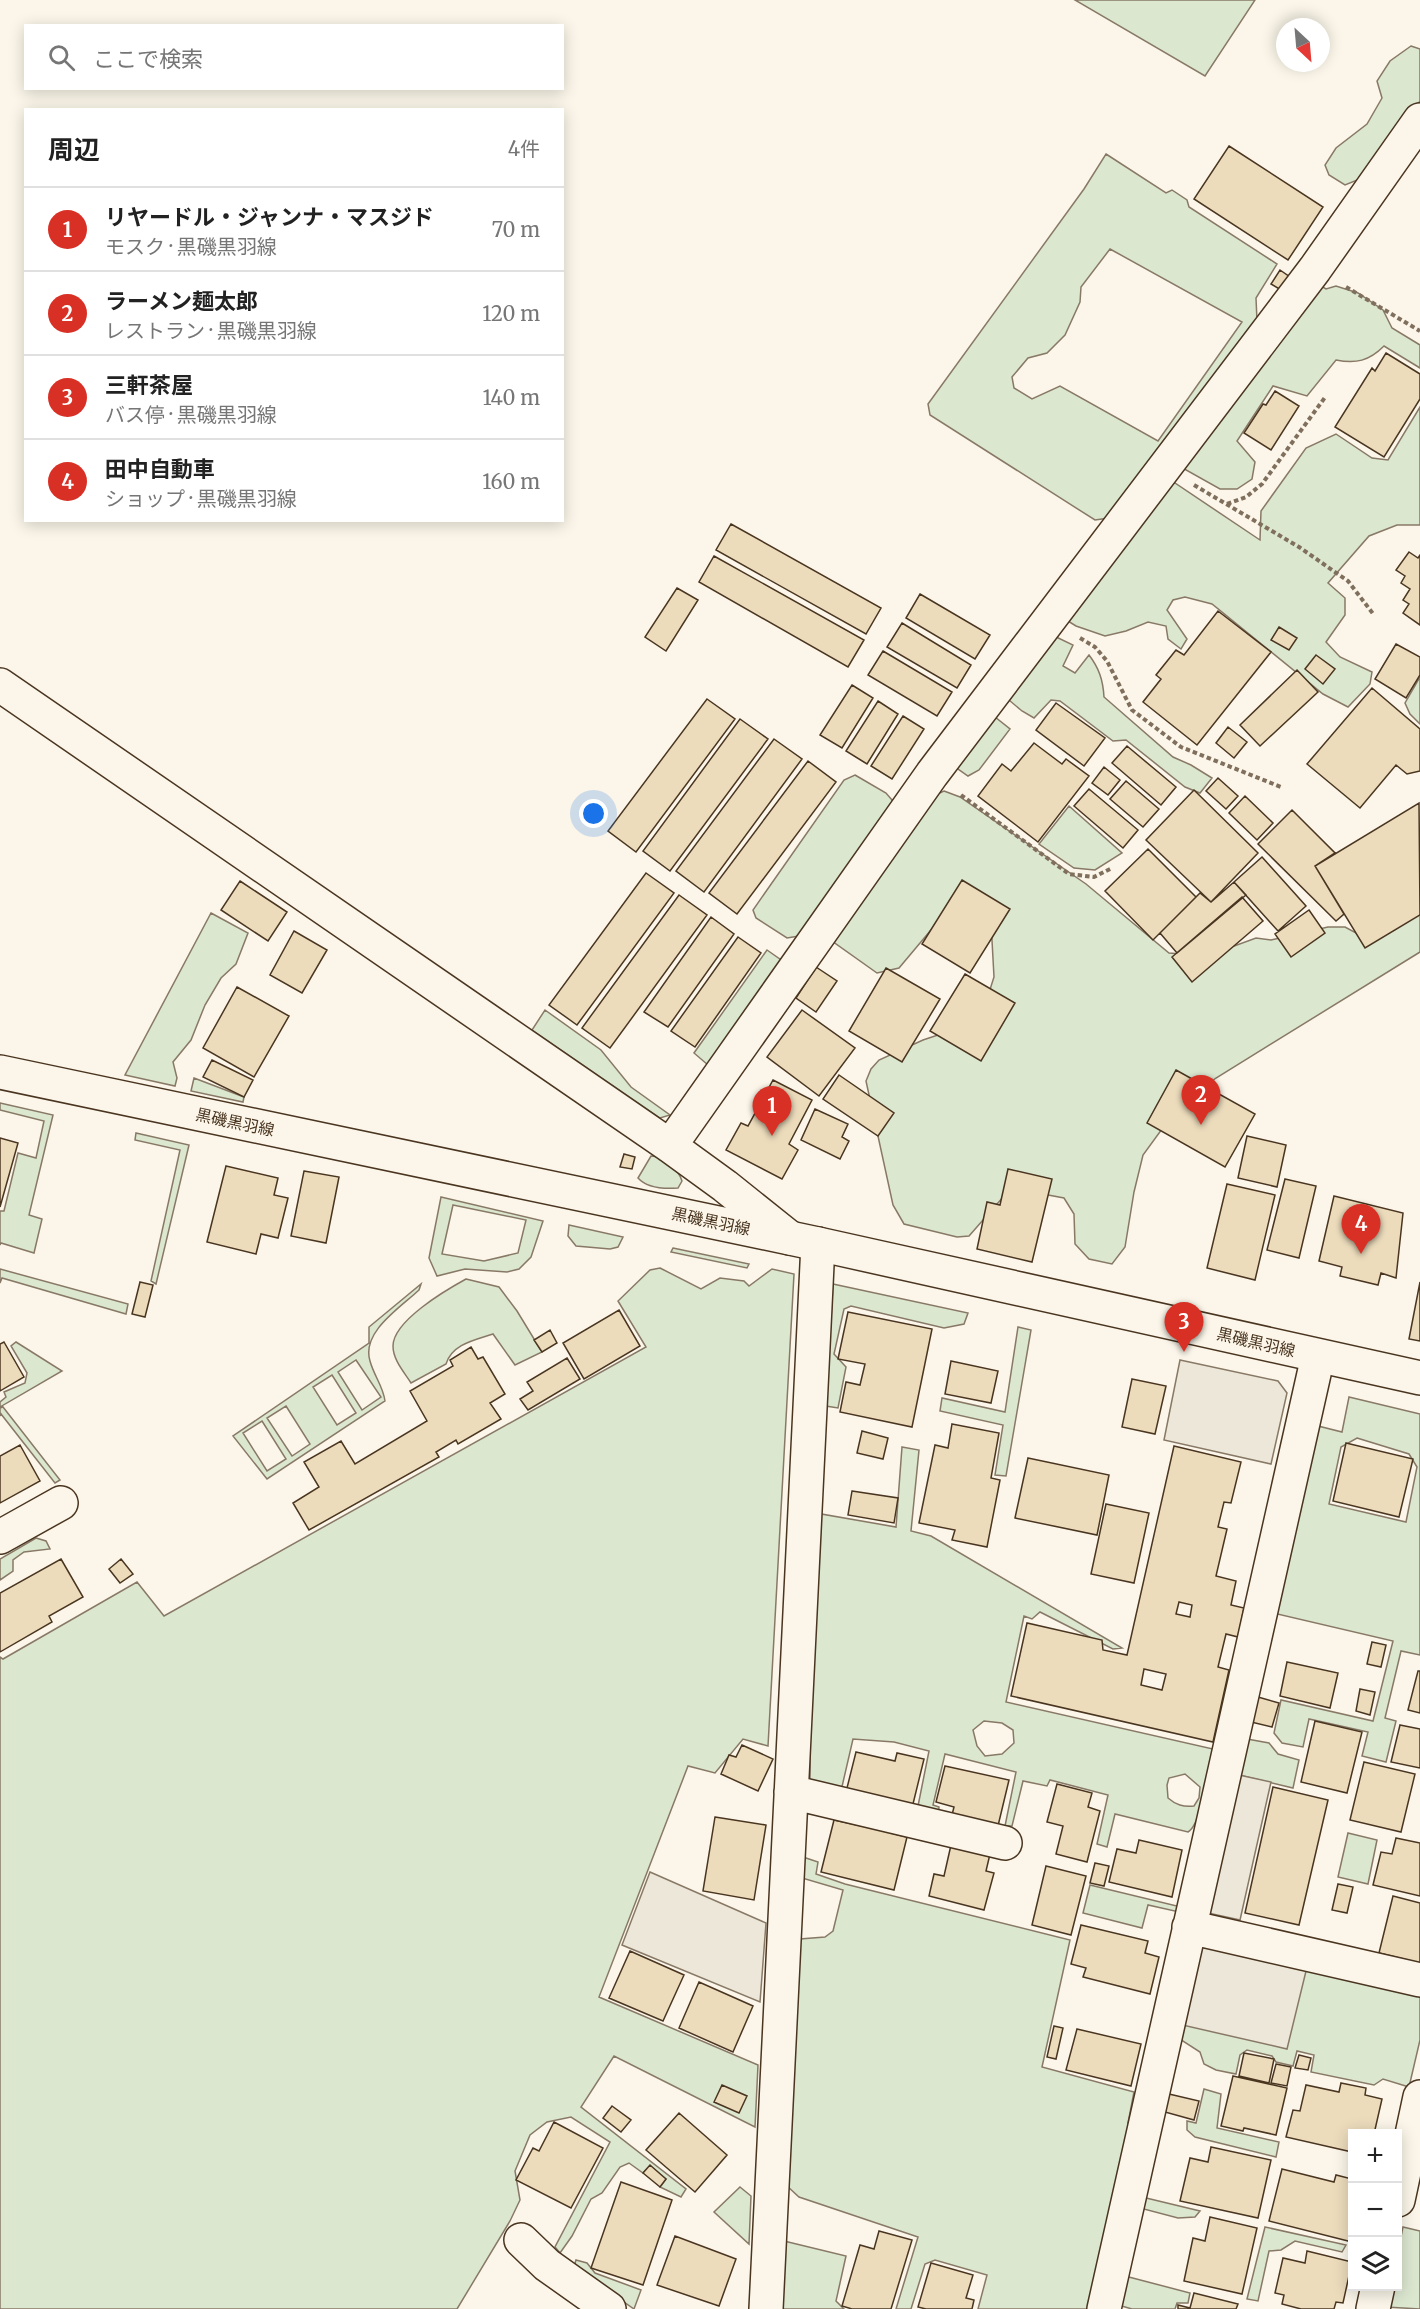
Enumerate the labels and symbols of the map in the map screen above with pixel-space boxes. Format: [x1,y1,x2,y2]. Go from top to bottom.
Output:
north arrow [1276,18,1330,72]
your location [579,799,608,828]
pin: 2 [1182,1076,1220,1125]
pin: 1 [752,1086,792,1136]
street label: 黒磯黒羽線 [194,1104,276,1140]
street label: 黒磯黒羽線 [670,1203,752,1239]
pin: 4 [1342,1204,1380,1254]
pin: 3 [1164,1302,1204,1352]
street label: 黒磯黒羽線 [1215,1323,1297,1361]

